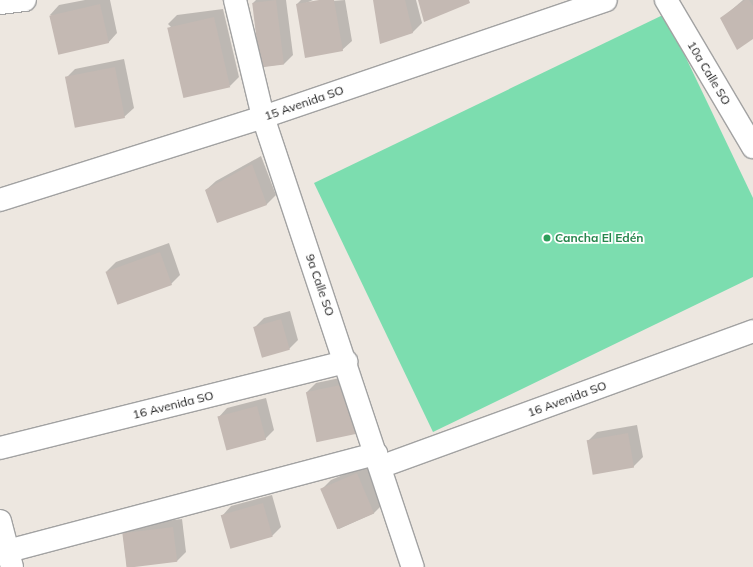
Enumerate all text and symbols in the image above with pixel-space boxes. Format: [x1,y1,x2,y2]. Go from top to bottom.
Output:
street label: 10a Calle SO [684,38,734,108]
street label: 15 Avenida SO [262,83,346,123]
place label: Cancha El Edén [555,231,644,245]
marker: Cancha El Edén [542,233,552,243]
street label: 9a Calle SO [303,252,337,318]
street label: 16 Avenida SO [526,378,608,420]
street label: 16 Avenida SO [131,388,215,422]

